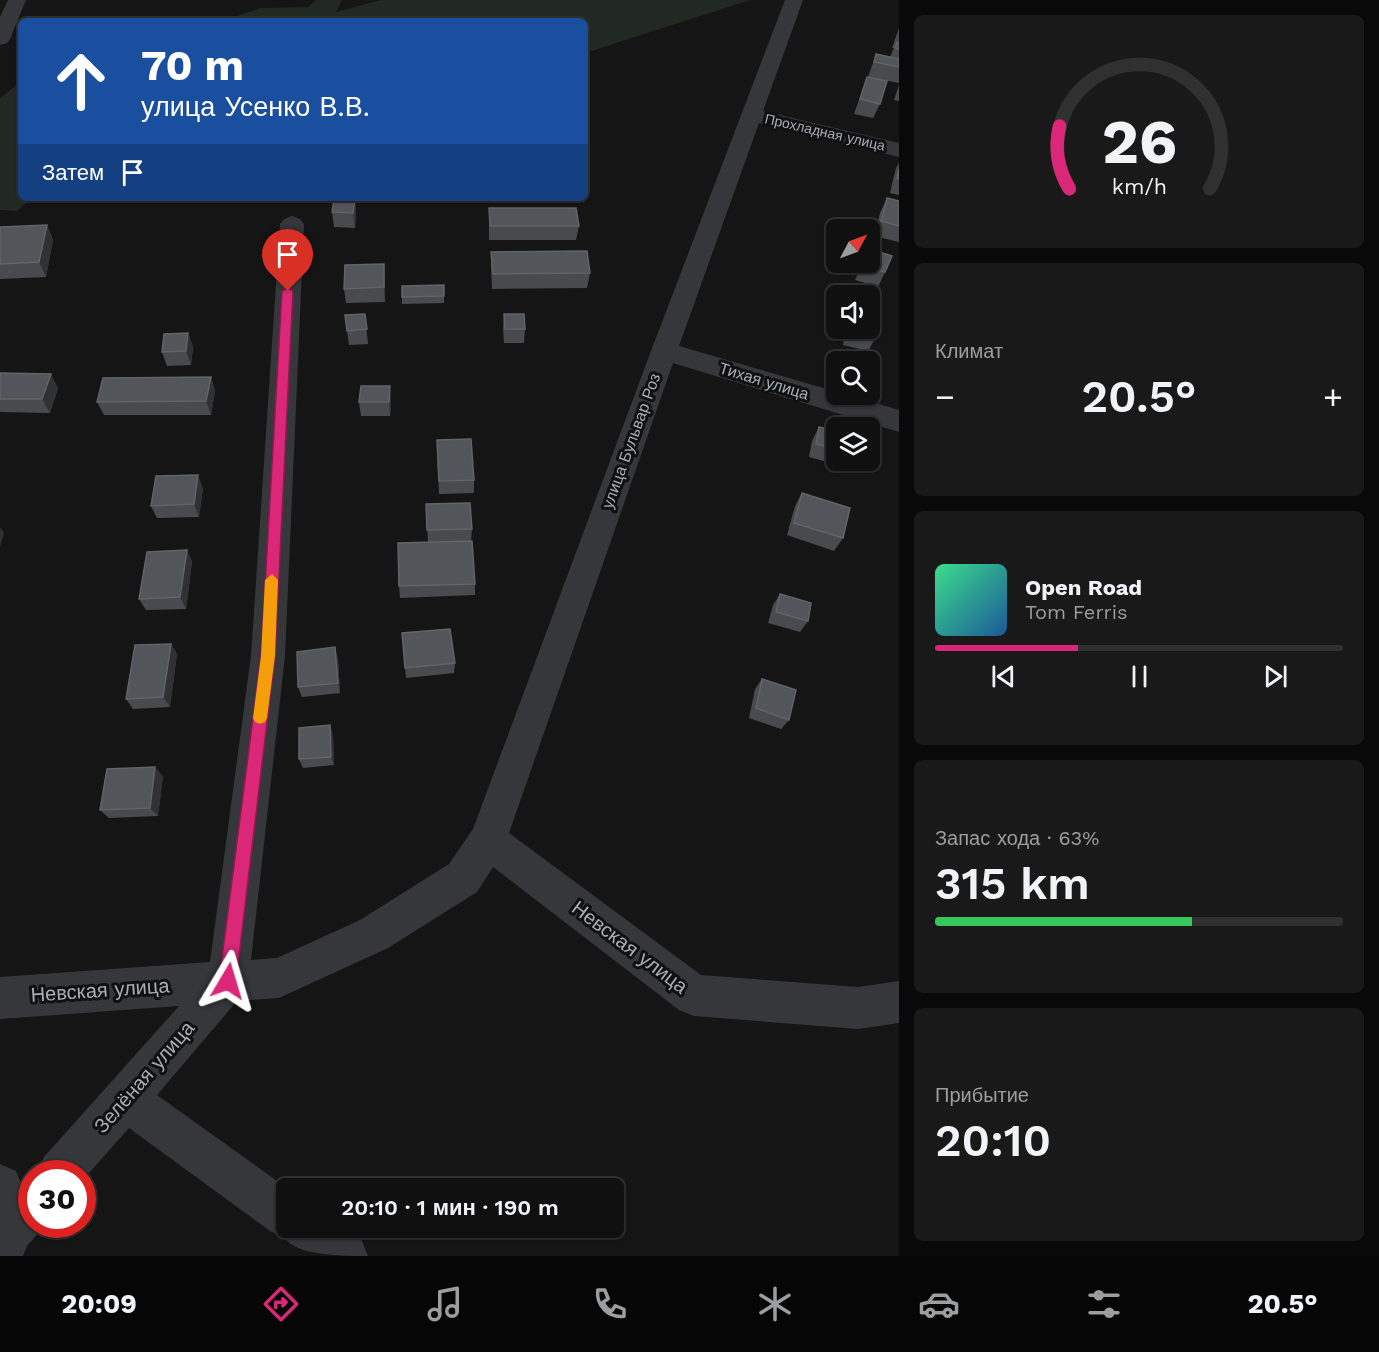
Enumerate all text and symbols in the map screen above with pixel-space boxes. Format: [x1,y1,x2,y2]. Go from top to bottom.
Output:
text: 70 m [141,41,244,90]
icon: ahead [42,42,120,120]
text: улица Усенко В.В. [141,91,370,123]
text: 26 [1101,105,1177,178]
street label: Прохладная улица [763,110,887,154]
icon: arrive [116,156,149,189]
text: Затем [42,160,104,185]
text: km/h [1111,174,1167,199]
north arrow [826,219,880,273]
map controls [826,219,880,471]
pin [262,229,313,291]
icon: arrive [271,238,304,271]
button: sound [826,285,880,339]
text: Климат [935,339,1003,363]
button: search [826,351,880,405]
street label: Тихая улица [717,358,811,404]
text: 20.5° [1081,370,1197,423]
street label: улица Бульвар Роз [598,371,664,511]
text: − [935,377,955,416]
text: + [1323,377,1343,416]
button: layers [826,417,880,471]
text: Open Road [1025,575,1142,600]
text: Tom Ferris [1025,600,1128,624]
icon: previous [987,660,1020,693]
icon: pause [1123,660,1156,693]
icon: next [1259,660,1292,693]
text: Запас хода · 63% [935,826,1099,850]
text: 315 km [935,857,1090,910]
street label: Невская улица [567,896,693,999]
position arrow [196,949,260,1013]
street label: Невская улица [30,973,171,1007]
street label: Зелёная улица [89,1016,200,1138]
text: Прибытие [935,1083,1029,1107]
text: 20:10 [935,1114,1051,1167]
speed limit sign: 30 [18,1160,96,1238]
text: 20:10 · 1 мин · 190 m [341,1195,559,1220]
icon: directions [260,1283,302,1325]
icon: music [424,1283,466,1325]
icon: phone [589,1283,631,1325]
icon: climate [754,1283,796,1325]
icon: car [918,1283,960,1325]
icon: filters [1083,1283,1125,1325]
text: 20:09 [61,1288,137,1320]
text: 20.5° [1247,1288,1318,1320]

